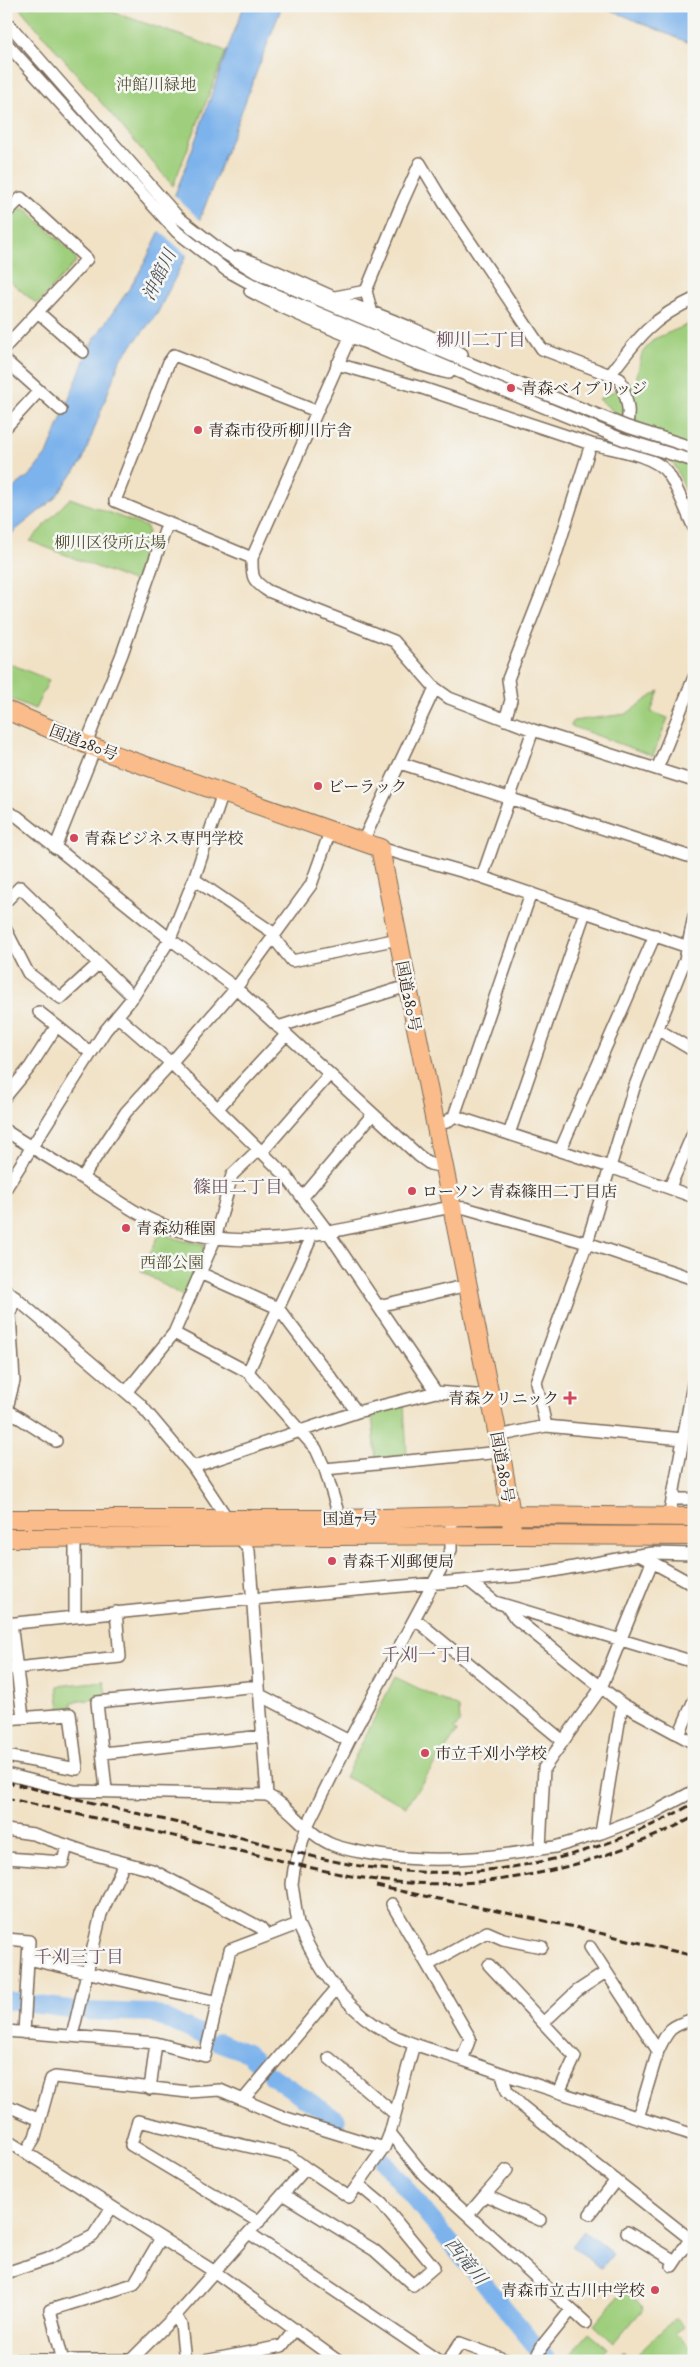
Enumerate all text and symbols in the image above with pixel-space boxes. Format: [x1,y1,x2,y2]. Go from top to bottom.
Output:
park label: 沖館川緑地 [116,75,196,95]
water label: 沖館川 [137,244,182,305]
district label: 柳川二丁目 [436,329,526,352]
place label: 青森ベイブリッジ [521,379,647,399]
marker: 青森ベイブリッジ [505,382,517,394]
place label: 青森市役所柳川庁舎 [208,421,352,441]
marker: 青森市役所柳川庁舎 [192,424,204,436]
park label: 柳川区役所広場 [54,533,166,553]
street label: 国道280号 [47,721,121,765]
place label: ビーラック [328,777,407,797]
marker: ビーラック [312,780,324,792]
place label: 青森ビジネス専門学校 [84,829,244,849]
marker: 青森ビジネス専門学校 [68,832,80,844]
street label: 国道280号 [391,959,425,1033]
district label: 篠田二丁目 [193,1176,283,1199]
place label: ローソン 青森篠田二丁目店 [422,1182,617,1202]
marker: ローソン 青森篠田二丁目店 [406,1185,418,1197]
place label: 青森幼稚園 [136,1219,216,1239]
marker: 青森幼稚園 [120,1222,132,1234]
park label: 西部公園 [140,1253,204,1273]
place label: 青森クリニック [448,1389,559,1409]
marker: 青森クリニック [563,1391,577,1405]
street label: 国道280号 [486,1430,518,1504]
street label: 国道7号 [322,1509,378,1529]
place label: 青森千刈郵便局 [342,1552,454,1572]
marker: 青森千刈郵便局 [326,1555,338,1567]
district label: 千刈一丁目 [382,1644,472,1667]
place label: 市立千刈小学校 [435,1744,547,1764]
marker: 市立千刈小学校 [419,1747,431,1759]
district label: 千刈三丁目 [34,1946,124,1969]
water label: 西滝川 [440,2233,493,2291]
place label: 青森市立古川中学校 [501,2281,645,2301]
marker: 青森市立古川中学校 [649,2284,661,2296]

